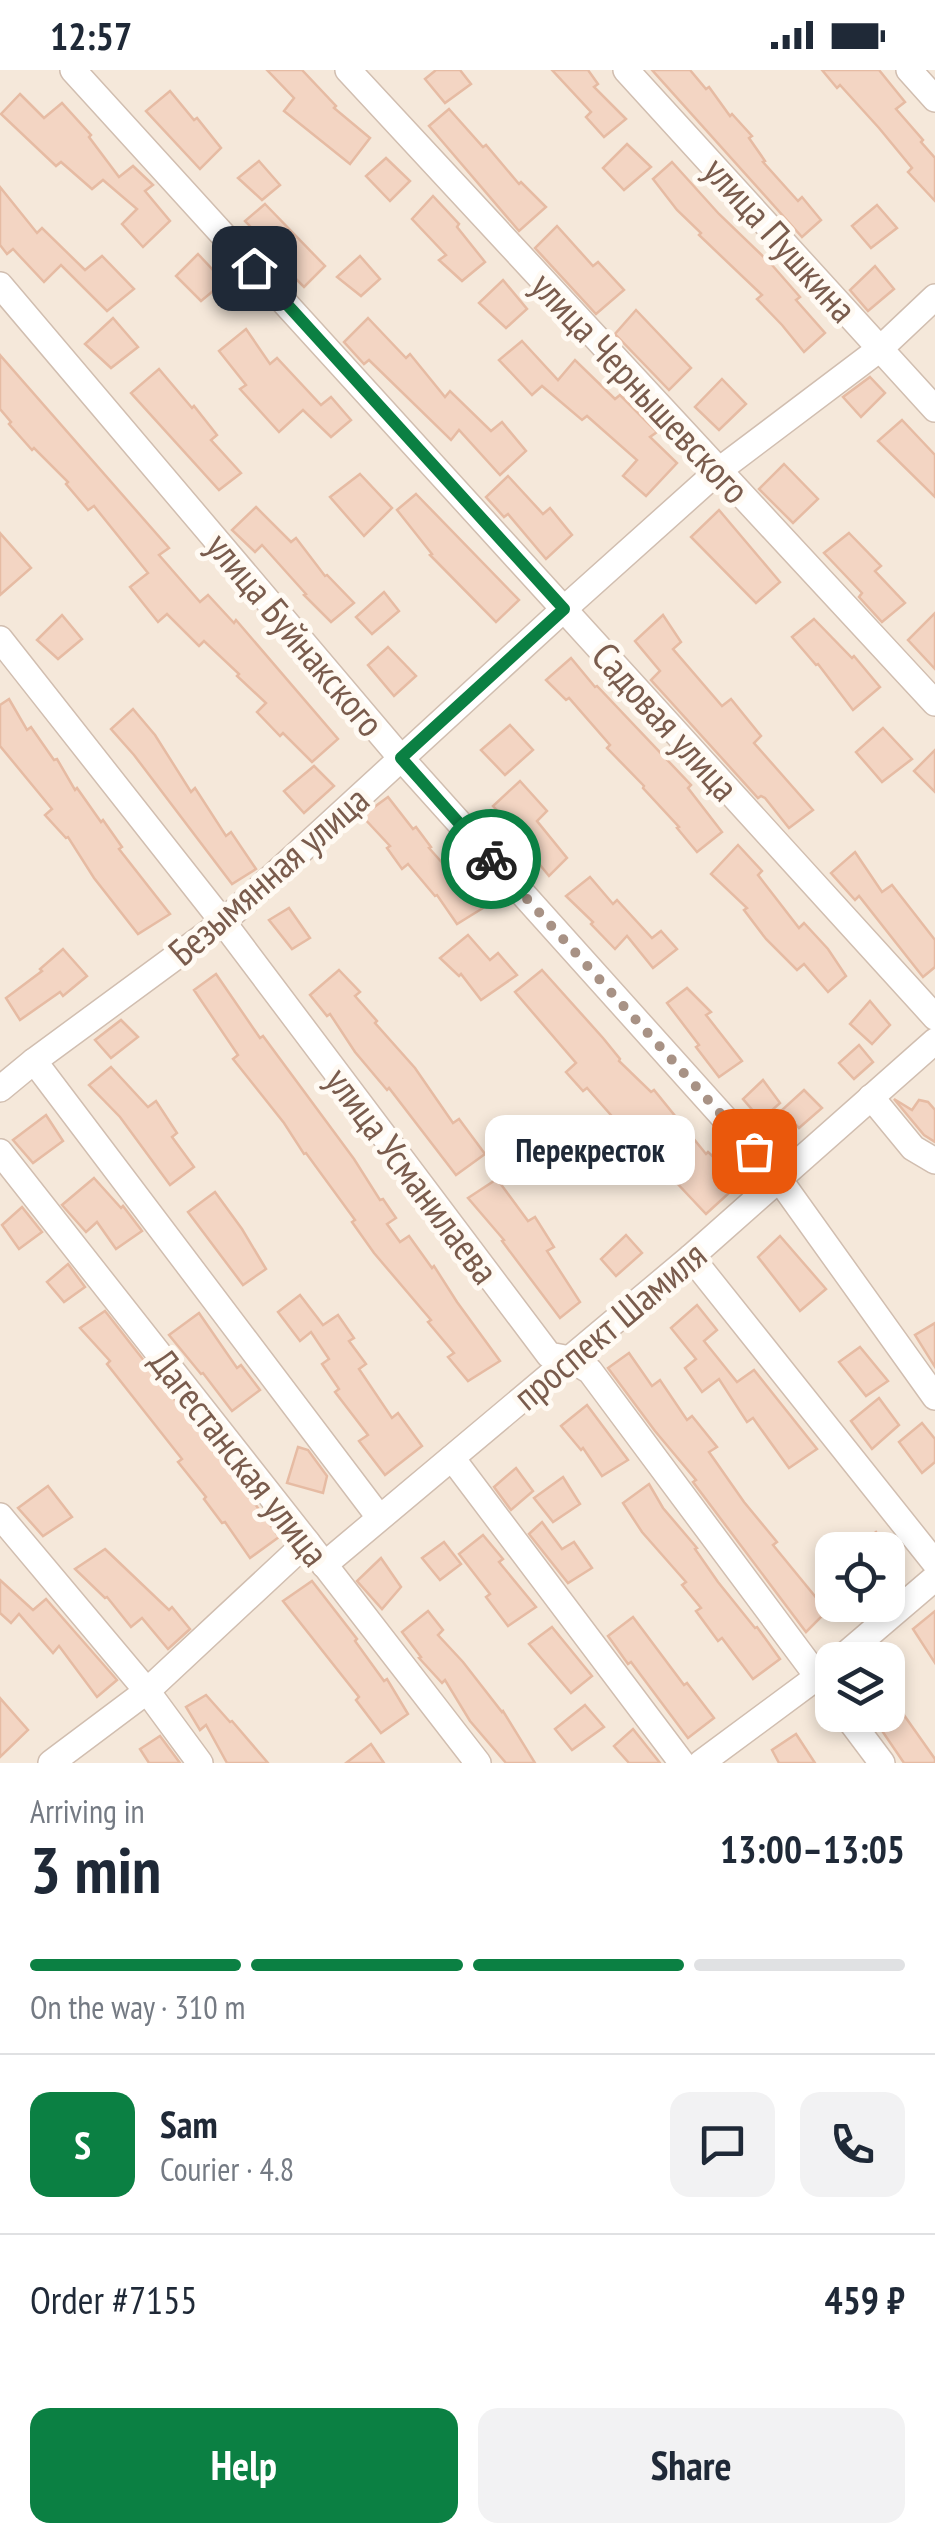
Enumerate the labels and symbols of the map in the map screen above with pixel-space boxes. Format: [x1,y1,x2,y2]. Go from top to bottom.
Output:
street label: улица Пушкина [694,146,868,332]
pin [212,226,297,311]
street label: улица Чернышевского [521,261,761,513]
street label: улица Буйнакского [196,522,396,746]
street label: Садовая улица [582,632,750,810]
street label: Безымянная улица [158,775,378,975]
courier [441,809,541,909]
street label: улица Усманилаева [316,1057,510,1293]
pin [712,1109,797,1194]
callout: Перекресток [484,1116,694,1186]
street label: проспект Шамиля [502,1230,716,1420]
street label: Дагестанская улица [140,1338,340,1576]

